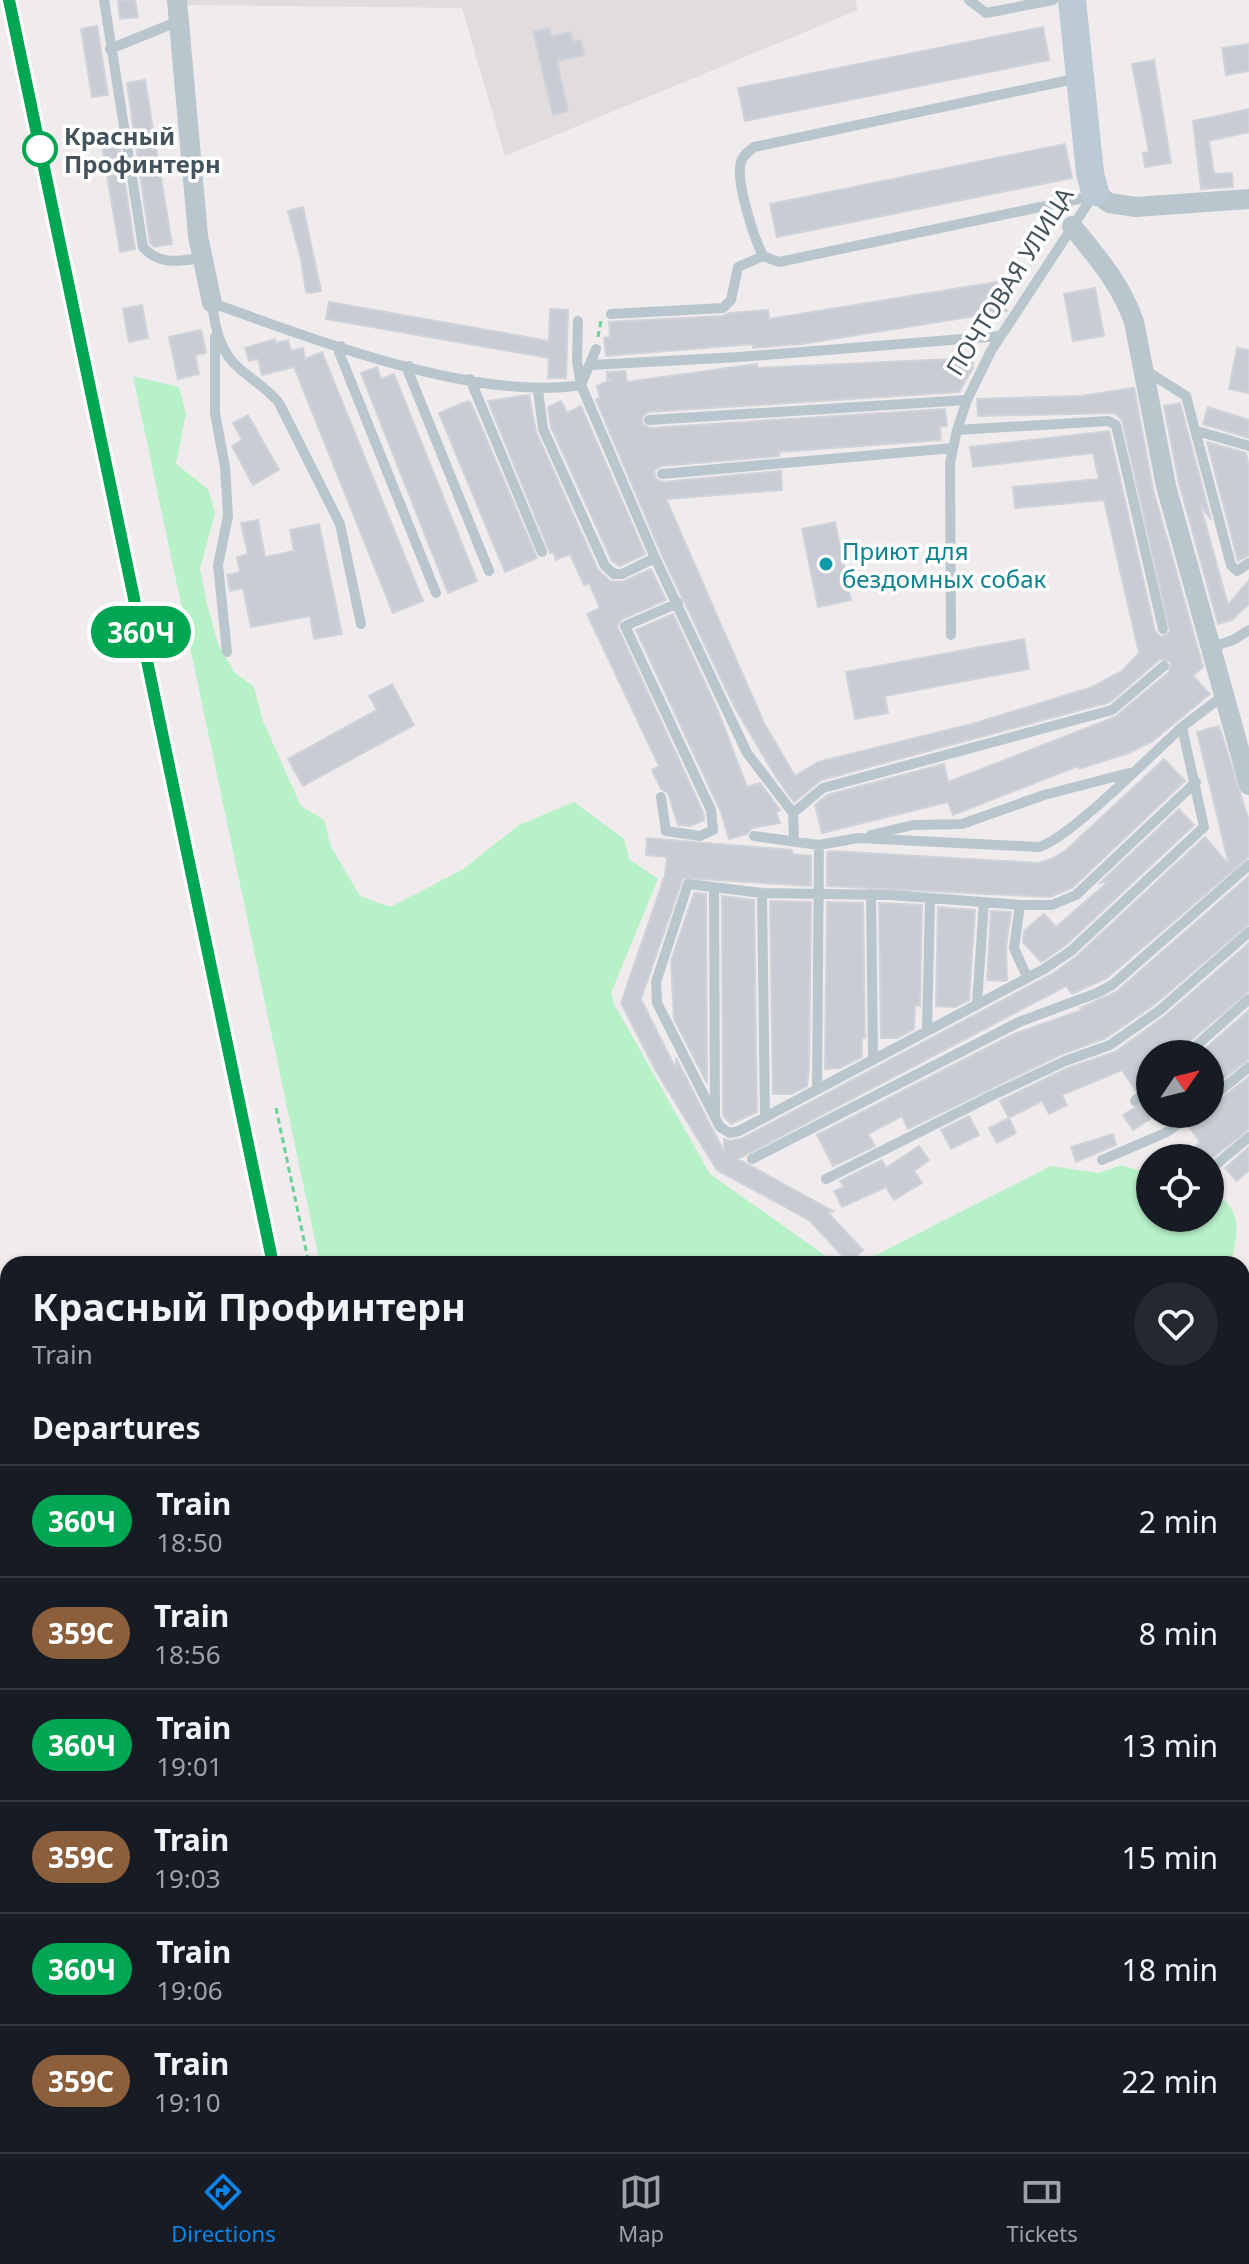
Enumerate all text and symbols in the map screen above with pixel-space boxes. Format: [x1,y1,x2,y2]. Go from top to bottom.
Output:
place label: Красный Профинтерн [64,119,221,180]
marker: Красный Профинтерн [23,132,57,166]
street label: ПОЧТОВАЯ УЛИЦА [938,180,1081,381]
place label: Приют для бездомных собак [842,534,1046,595]
marker: Приют для бездомных собак [817,555,835,573]
line badge: 360Ч [85,606,197,658]
text: 360Ч [107,613,175,651]
north arrow [1136,1040,1224,1128]
map controls [1136,1040,1224,1232]
button: locate [1136,1144,1224,1232]
text: Красный Профинтерн [32,1280,466,1332]
button: heart [1134,1282,1218,1366]
text: Train [32,1336,93,1372]
text: Departures [32,1407,201,1448]
text: Train [156,1483,231,1524]
text: 2 min [1139,1501,1218,1542]
text: 360Ч [48,1502,116,1540]
text: 18:50 [156,1524,223,1560]
text: Train [154,1595,229,1636]
text: 8 min [1139,1613,1218,1654]
text: 359С [48,1614,114,1652]
text: 18:56 [154,1636,221,1672]
text: Train [156,1707,231,1748]
text: 13 min [1122,1725,1218,1766]
text: 360Ч [48,1726,116,1764]
text: 19:01 [156,1748,223,1784]
text: Train [154,1819,229,1860]
text: 15 min [1122,1837,1218,1878]
text: 359С [48,1838,114,1876]
text: 19:03 [154,1860,221,1896]
text: Train [156,1931,231,1972]
text: 18 min [1122,1949,1218,1990]
text: 360Ч [48,1950,116,1988]
text: 19:06 [156,1972,223,2008]
text: Train [154,2043,229,2084]
text: 22 min [1122,2061,1218,2102]
text: 359С [48,2062,114,2100]
text: 19:10 [154,2084,221,2120]
tab: Directions [171,2170,276,2248]
tab: Map [618,2170,664,2248]
tab: Tickets [1007,2170,1078,2248]

